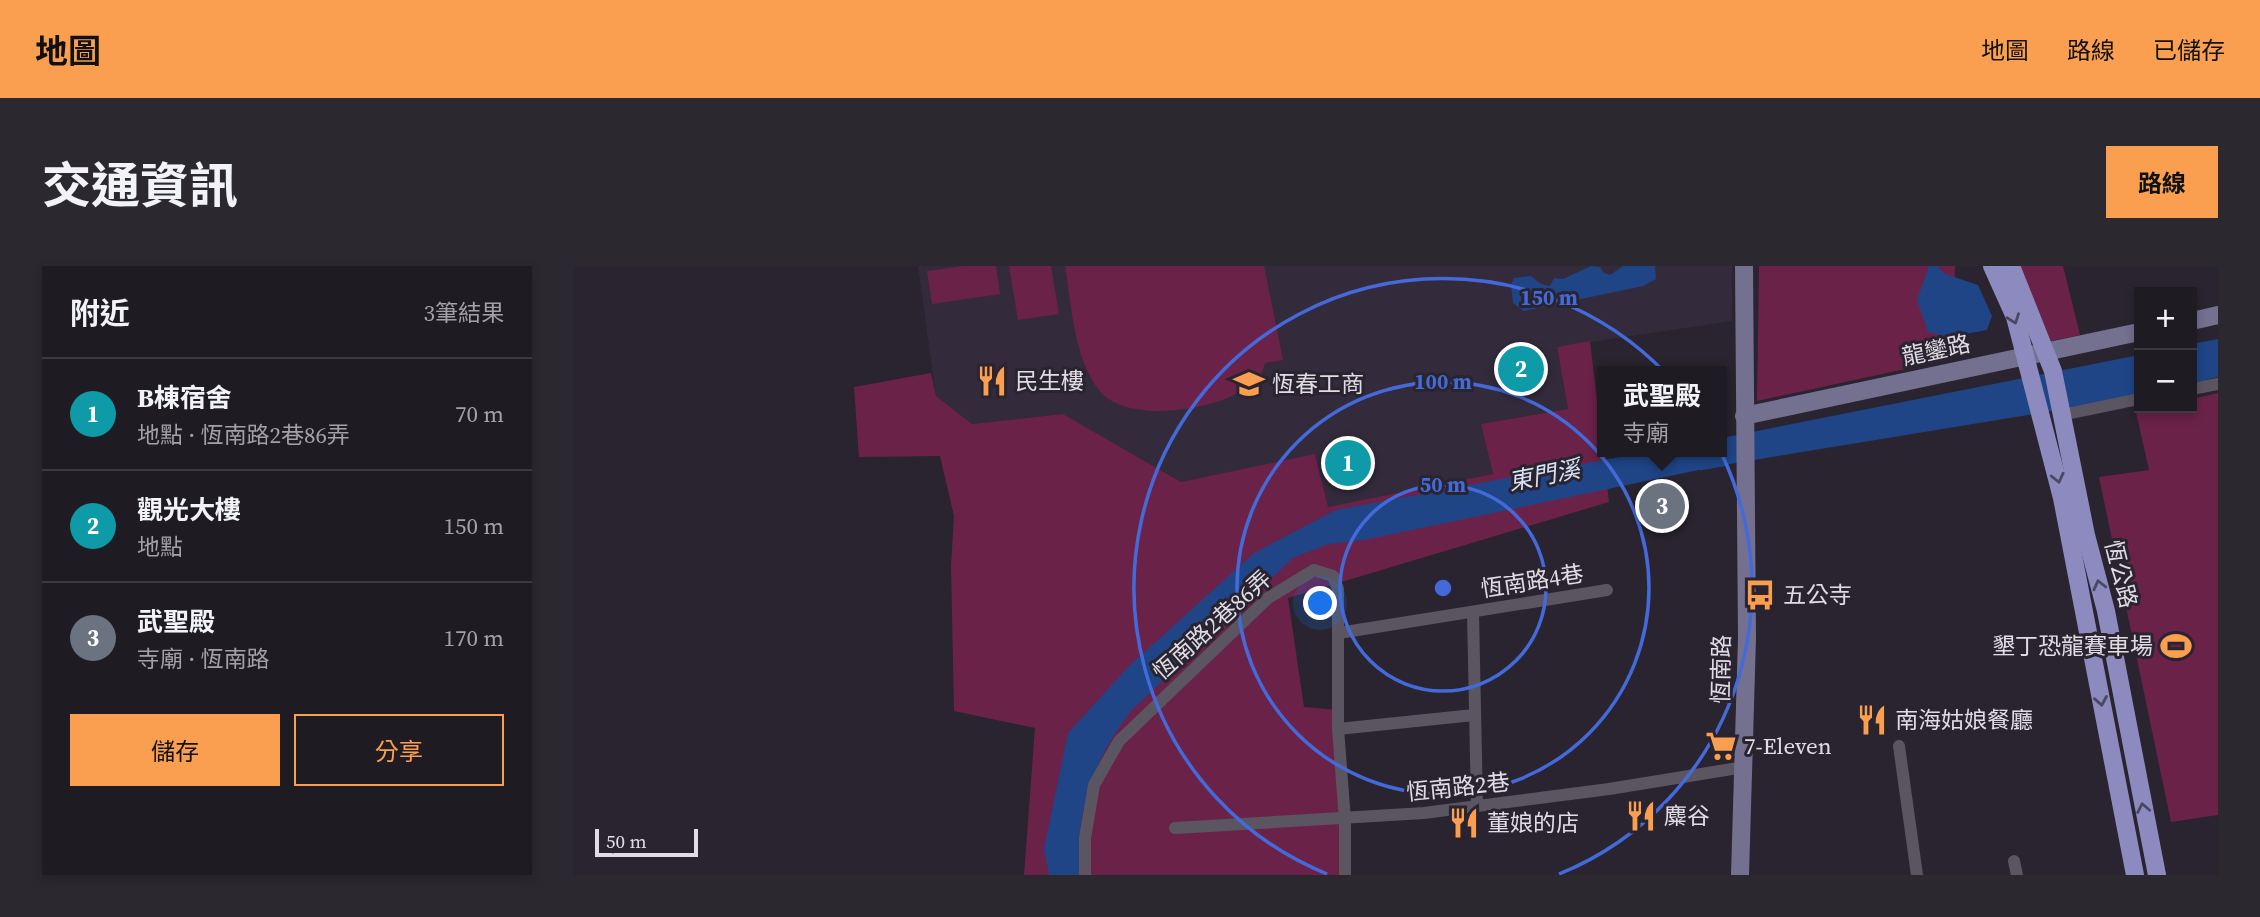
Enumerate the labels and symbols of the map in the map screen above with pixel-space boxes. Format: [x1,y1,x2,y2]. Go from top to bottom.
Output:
text: 150 m [1520,283,1578,312]
one-way arrow [2006,313,2020,325]
street label: 龍鑾路 [1899,327,1973,373]
pin: 2 [1498,343,1544,395]
restaurant icon: 民生樓 [975,364,1009,398]
place label: 民生樓 [1015,365,1084,397]
school or university icon: 恆春工商 [1232,367,1266,401]
text: 100 m [1414,367,1472,396]
place label: 恆春工商 [1272,368,1364,400]
pin: 1 [1325,437,1371,489]
water label: 東門溪 [1506,451,1585,498]
text: 50 m [1420,470,1466,499]
one-way arrow [2049,472,2064,484]
pin: 3 [1639,480,1685,532]
street label: 恆公路 [2097,537,2145,611]
street label: 恆南路4巷 [1478,557,1586,605]
street label: 恆南路2巷86弄 [1146,563,1278,687]
centre of rings [1431,576,1455,600]
bus stop icon: 五公寺 [1743,578,1777,612]
place label: 五公寺 [1783,579,1852,611]
one-way arrow [2093,579,2107,591]
your location [1303,586,1337,620]
sports icon: 墾丁恐龍賽車場 [2159,629,2193,663]
place label: 墾丁恐龍賽車場 [1992,630,2153,662]
street label: 恆南路 [1704,634,1738,704]
one-way arrow [2093,695,2108,707]
restaurant icon: 南海姑娘餐廳 [1855,703,1889,737]
place label: 南海姑娘餐廳 [1895,704,2033,736]
supermarket icon: 7-Eleven [1704,729,1738,763]
place label: 7-Eleven [1744,730,1832,762]
street label: 恆南路2巷 [1405,766,1511,808]
restaurant icon: 麋谷 [1624,799,1658,833]
place label: 麋谷 [1664,800,1710,832]
one-way arrow [2137,802,2152,814]
restaurant icon: 董娘的店 [1447,806,1481,840]
place label: 董娘的店 [1487,807,1579,839]
scale bar [595,826,698,858]

